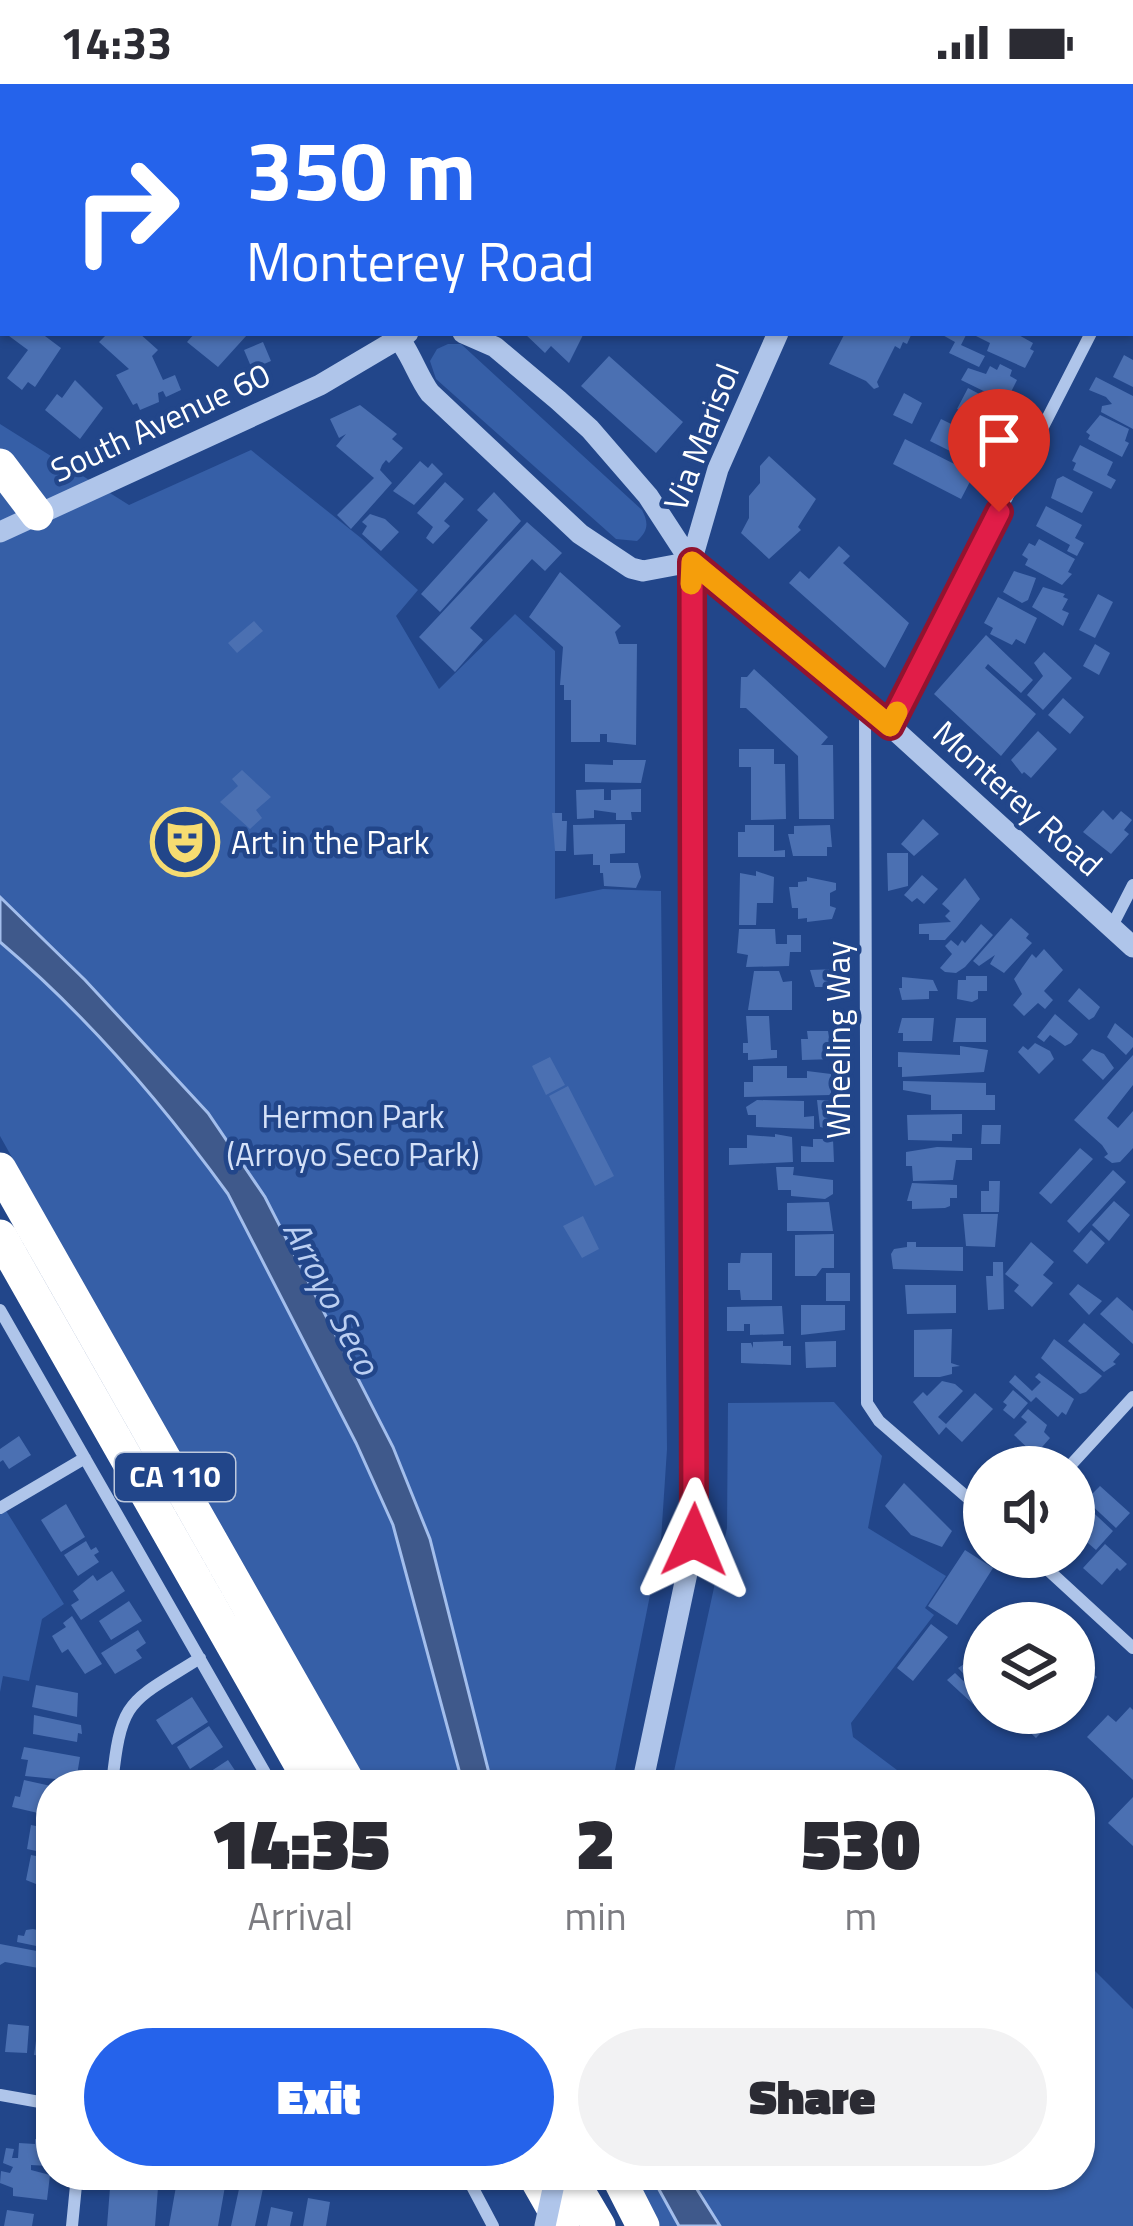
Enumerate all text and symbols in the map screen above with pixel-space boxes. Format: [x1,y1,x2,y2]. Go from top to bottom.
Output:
text: 14:33 [60,8,172,76]
text: 350 m [246,105,476,233]
icon: right [48,132,204,288]
text: Monterey Road [246,220,594,302]
street label: South Avenue 60 [42,349,278,495]
street label: Via Marisol [650,356,752,518]
pin [948,389,1050,512]
icon: arrive [966,407,1032,473]
street label: Monterey Road [922,708,1114,888]
theatre icon: Art in the Park [150,807,220,877]
place label: Art in the Park [231,817,430,867]
street label: Wheeling Way [813,941,863,1139]
park label: Hermon Park (Arroyo Seco Park) [226,1091,480,1179]
water label: Arroyo Seco [270,1210,396,1385]
map controls [963,1446,1095,1734]
button: sound [963,1446,1095,1578]
road number: CA 110 [115,1453,235,1501]
position arrow [631,1477,757,1603]
button: layers [963,1602,1095,1734]
text: 14:35 [211,1787,390,1897]
text: 2 [576,1787,615,1897]
text: 530 [801,1787,920,1897]
text: Arrival [247,1886,353,1945]
text: min [565,1886,627,1945]
text: m [845,1886,877,1945]
button: Exit [84,2028,554,2166]
button: Share [578,2028,1047,2166]

